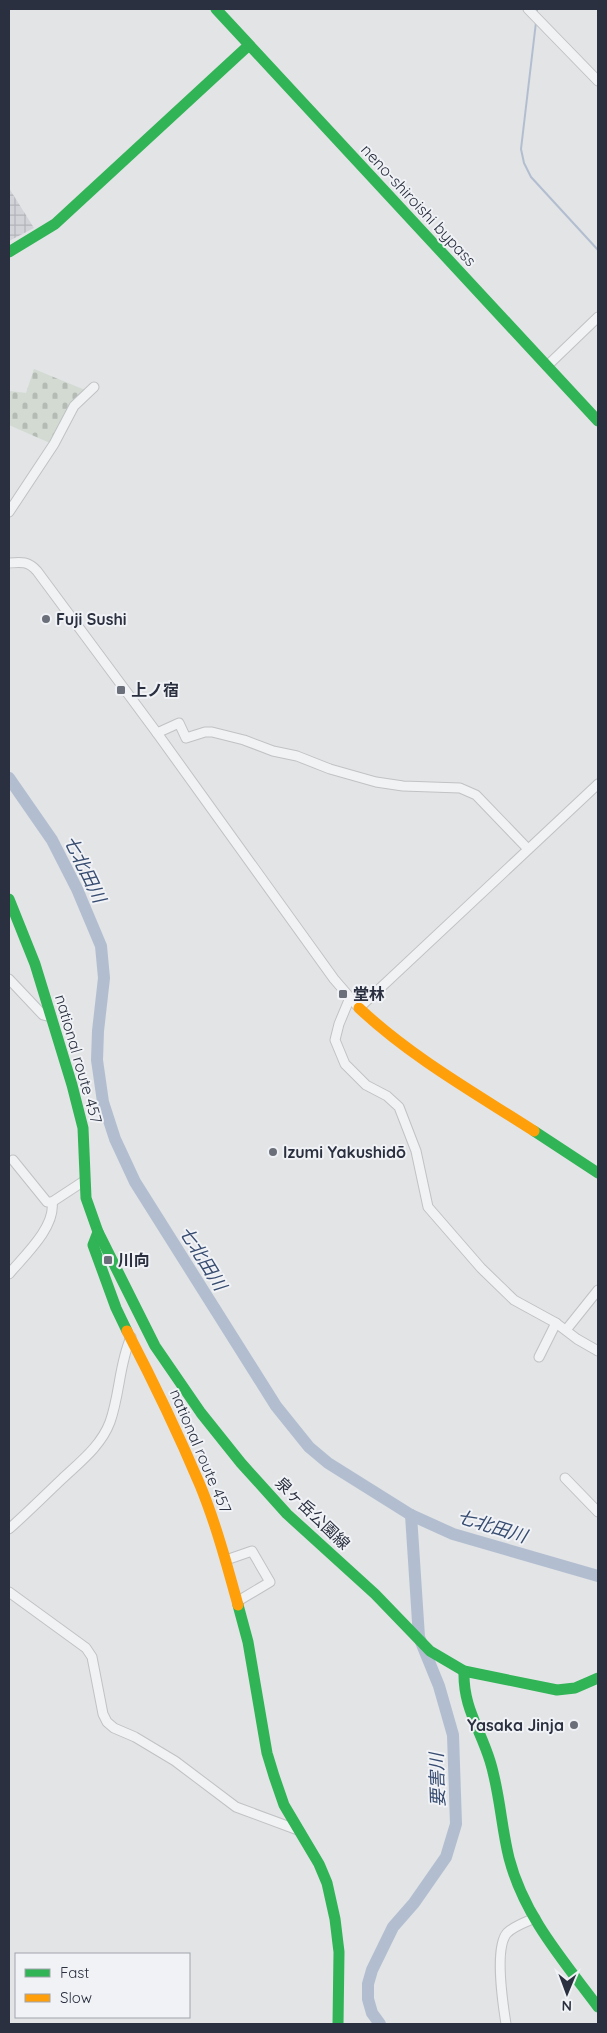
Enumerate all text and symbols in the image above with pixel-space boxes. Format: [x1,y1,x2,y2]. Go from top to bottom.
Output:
street label: neno-shiroishi bypass [357,140,481,270]
place label: Fuji Sushi [56,609,127,629]
marker: Fuji Sushi [40,613,52,625]
place label: 上ノ宿 [131,680,179,700]
marker: 上ノ宿 [115,684,127,696]
water label: 七北田川 [59,832,112,908]
place label: 堂林 [353,984,385,1004]
marker: 堂林 [337,988,349,1000]
street label: national route 457 [51,992,107,1126]
place label: Izumi Yakushidō [283,1142,406,1162]
marker: Izumi Yakushidō [267,1146,279,1158]
water label: 七北田川 [174,1221,233,1296]
place label: 川向 [118,1250,150,1270]
marker: 川向 [102,1254,114,1266]
street label: national route 457 [166,1386,236,1516]
street label: 泉ヶ岳公園線 [272,1472,354,1554]
water label: 七北田川 [454,1504,532,1548]
place label: Yasaka Jinja [467,1715,564,1735]
marker: Yasaka Jinja [568,1719,580,1731]
water label: 要害川 [424,1751,449,1807]
legend [15,1953,190,2018]
text: Fast [60,1963,89,1982]
north arrow [542,1968,592,2018]
text: Slow [60,1988,92,2007]
text: N [561,1997,572,2015]

